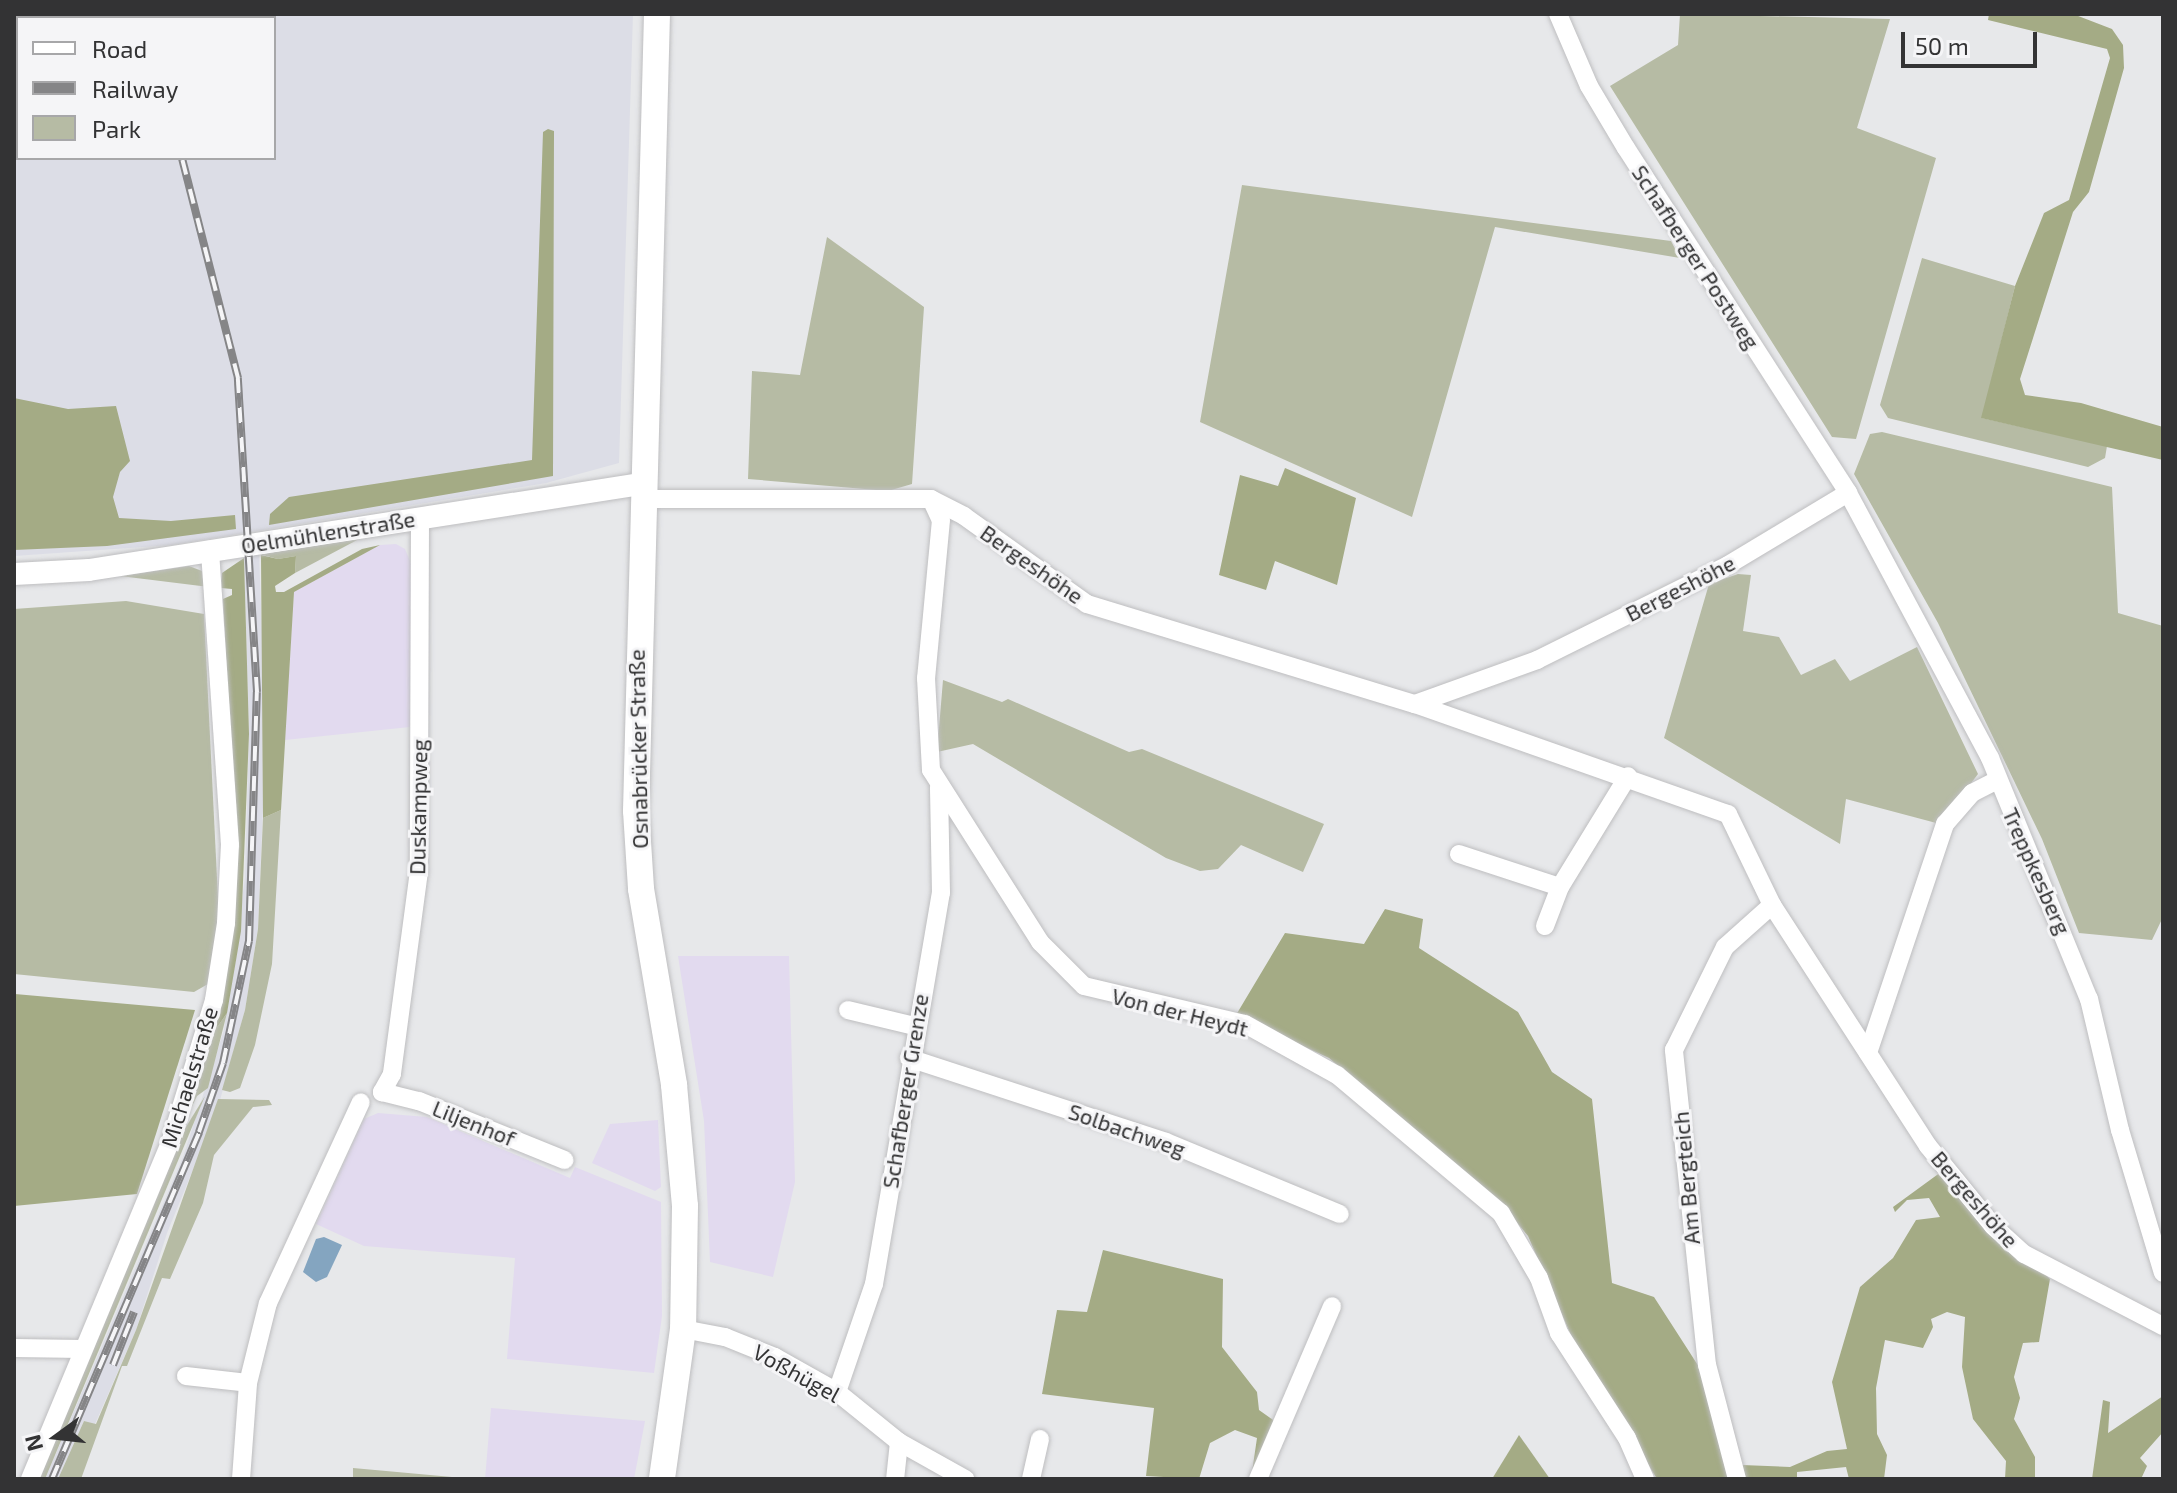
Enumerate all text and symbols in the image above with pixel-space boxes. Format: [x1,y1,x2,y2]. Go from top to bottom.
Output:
legend [16,16,276,160]
scale bar [1905,16,2041,66]
text: 50 m [1915,31,1969,60]
text: Road [92,34,147,63]
text: Railway [92,74,178,103]
text: Park [92,114,141,143]
street label: Schafberger Postweg [1627,160,1765,354]
street label: Oelmühlenstraße [239,505,417,559]
street label: Bergeshöhe [976,519,1088,609]
street label: Bergeshöhe [1621,549,1739,627]
street label: Osnabrücker Straße [623,649,653,849]
street label: Duskampweg [404,739,432,875]
street label: Treppkesberg [1997,804,2077,938]
street label: Von der Heydt [1109,982,1251,1042]
street label: Schafberger Grenze [877,992,933,1190]
street label: Michaelstraße [155,1003,223,1151]
street label: Liljenhof [429,1094,519,1152]
street label: Solbachweg [1065,1098,1189,1162]
street label: Am Bergteich [1667,1110,1705,1246]
street label: Bergeshöhe [1926,1145,2024,1253]
street label: Voßhügel [749,1338,845,1408]
north arrow [16,1397,96,1477]
text: N [18,1432,47,1454]

